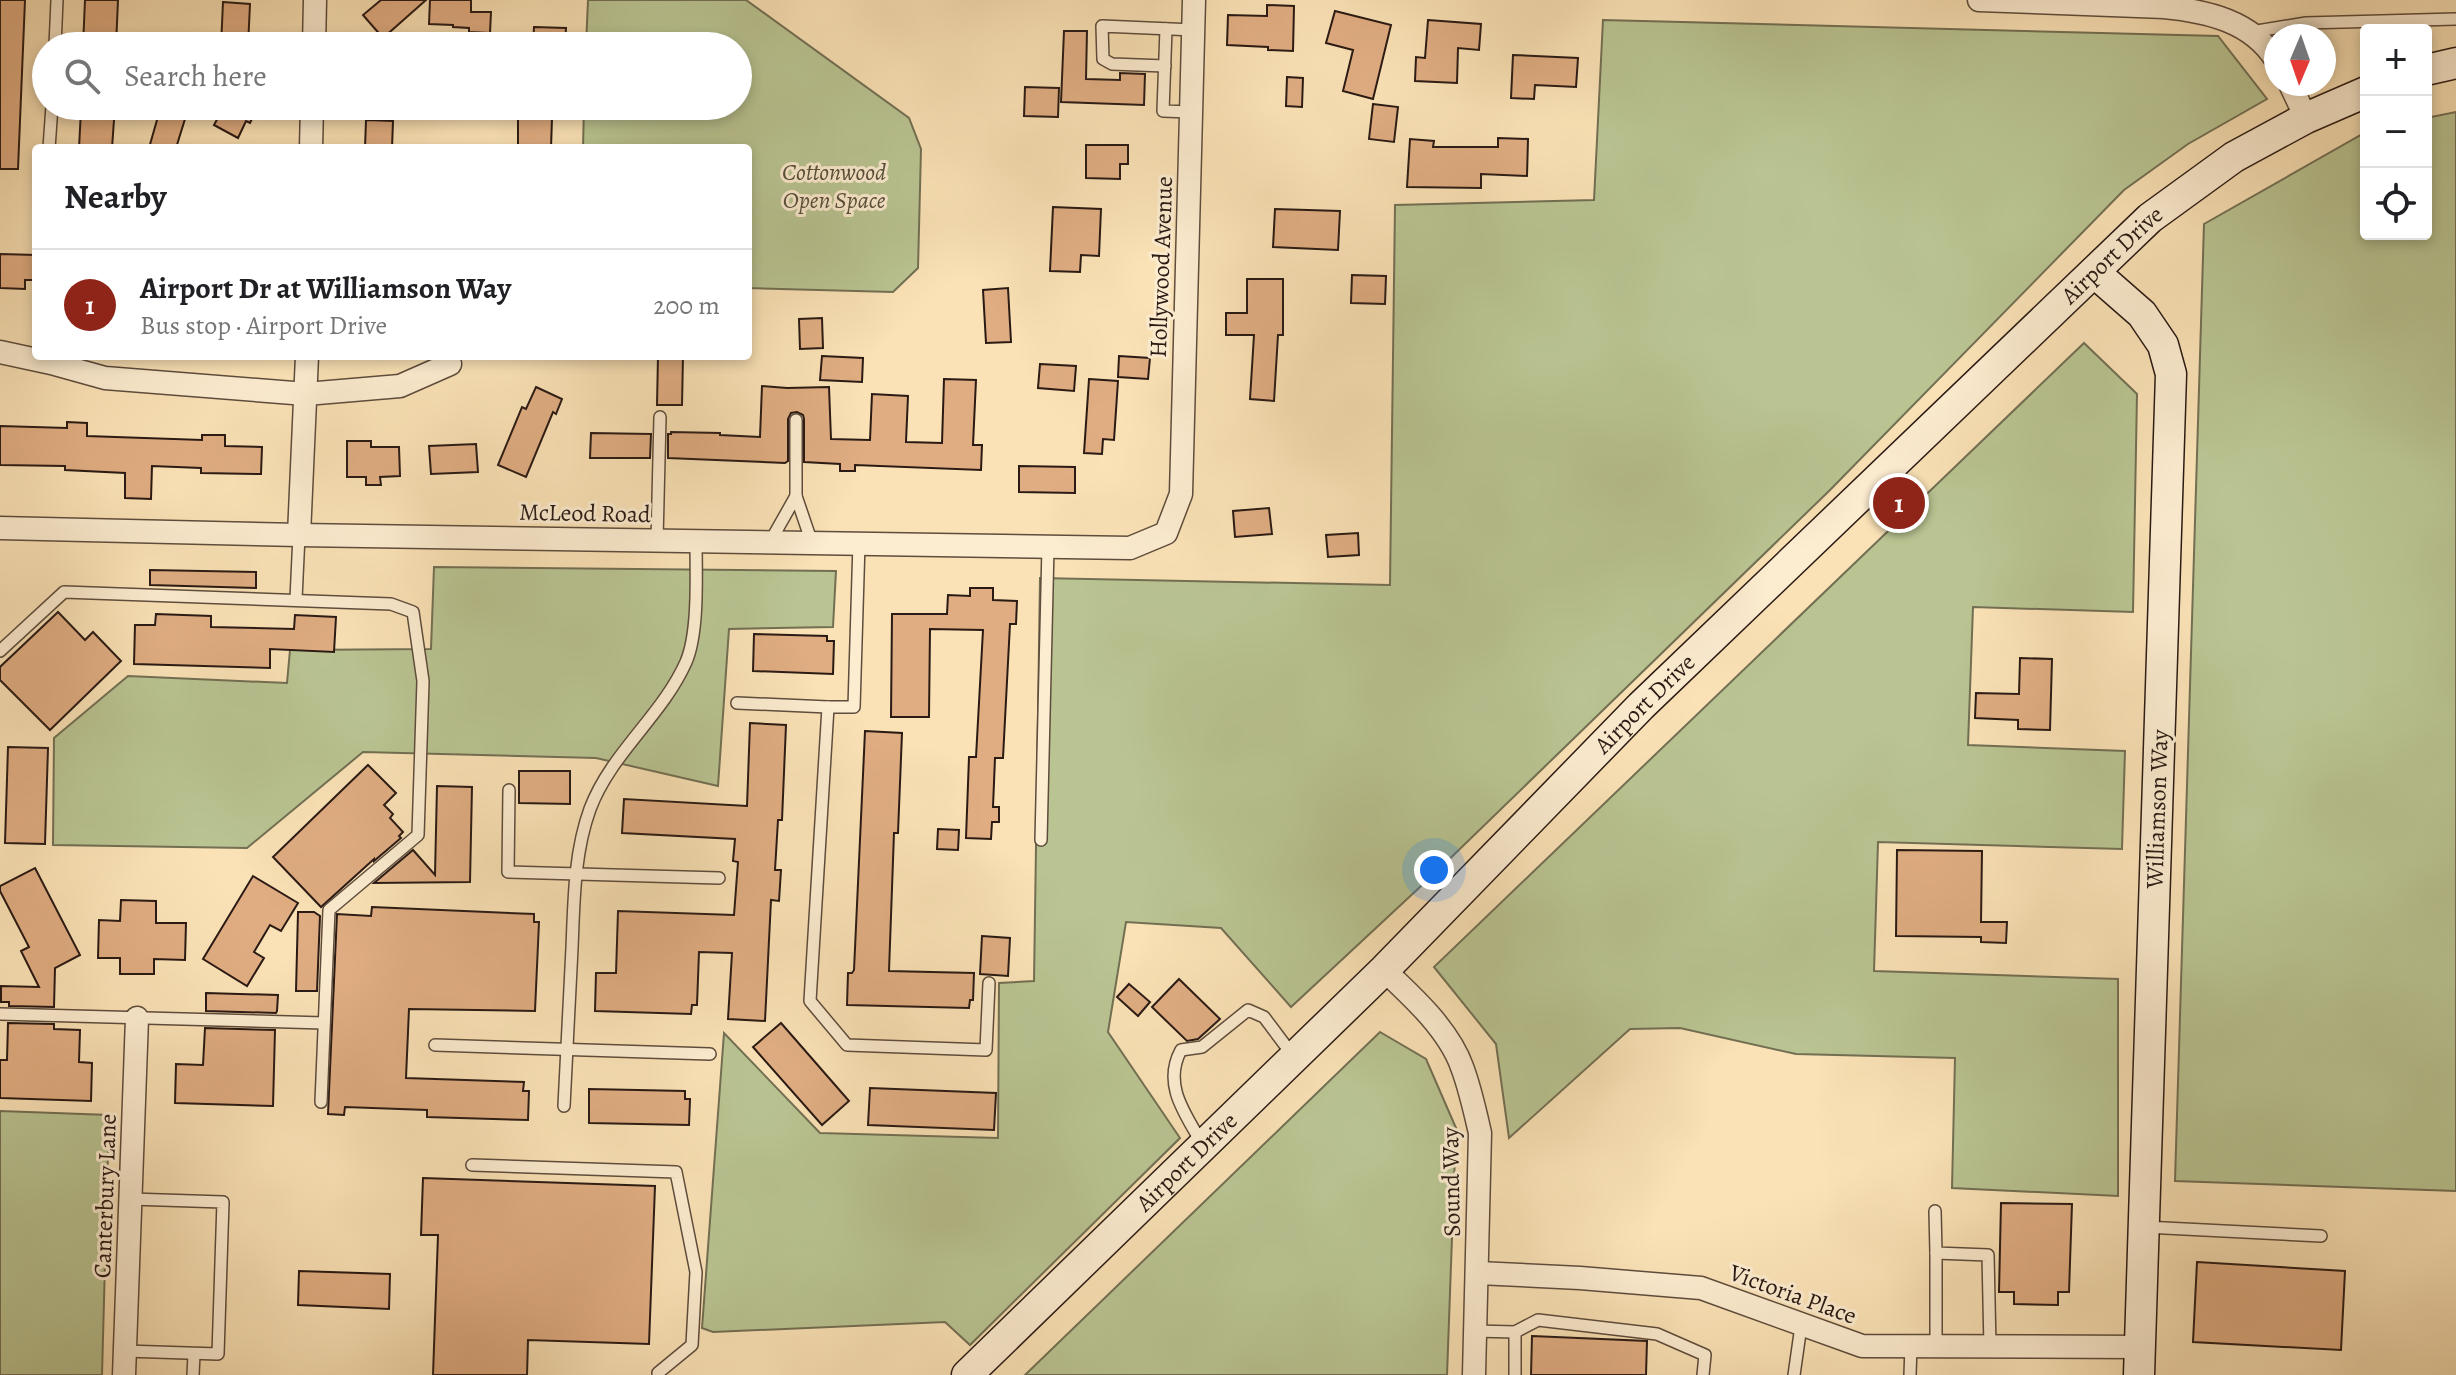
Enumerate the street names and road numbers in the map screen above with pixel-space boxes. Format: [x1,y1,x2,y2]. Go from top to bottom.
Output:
street label: Hollywood Avenue [1142,176,1180,358]
street label: Airport Drive [2053,198,2169,312]
street label: McLeod Road [519,496,651,530]
street label: Airport Drive [1586,647,1702,761]
street label: Williamson Way [2138,729,2176,890]
street label: Airport Drive [1128,1105,1244,1219]
street label: Canterbury Lane [86,1113,124,1279]
street label: Sound Way [1434,1127,1468,1237]
street label: Victoria Place [1724,1256,1861,1332]

